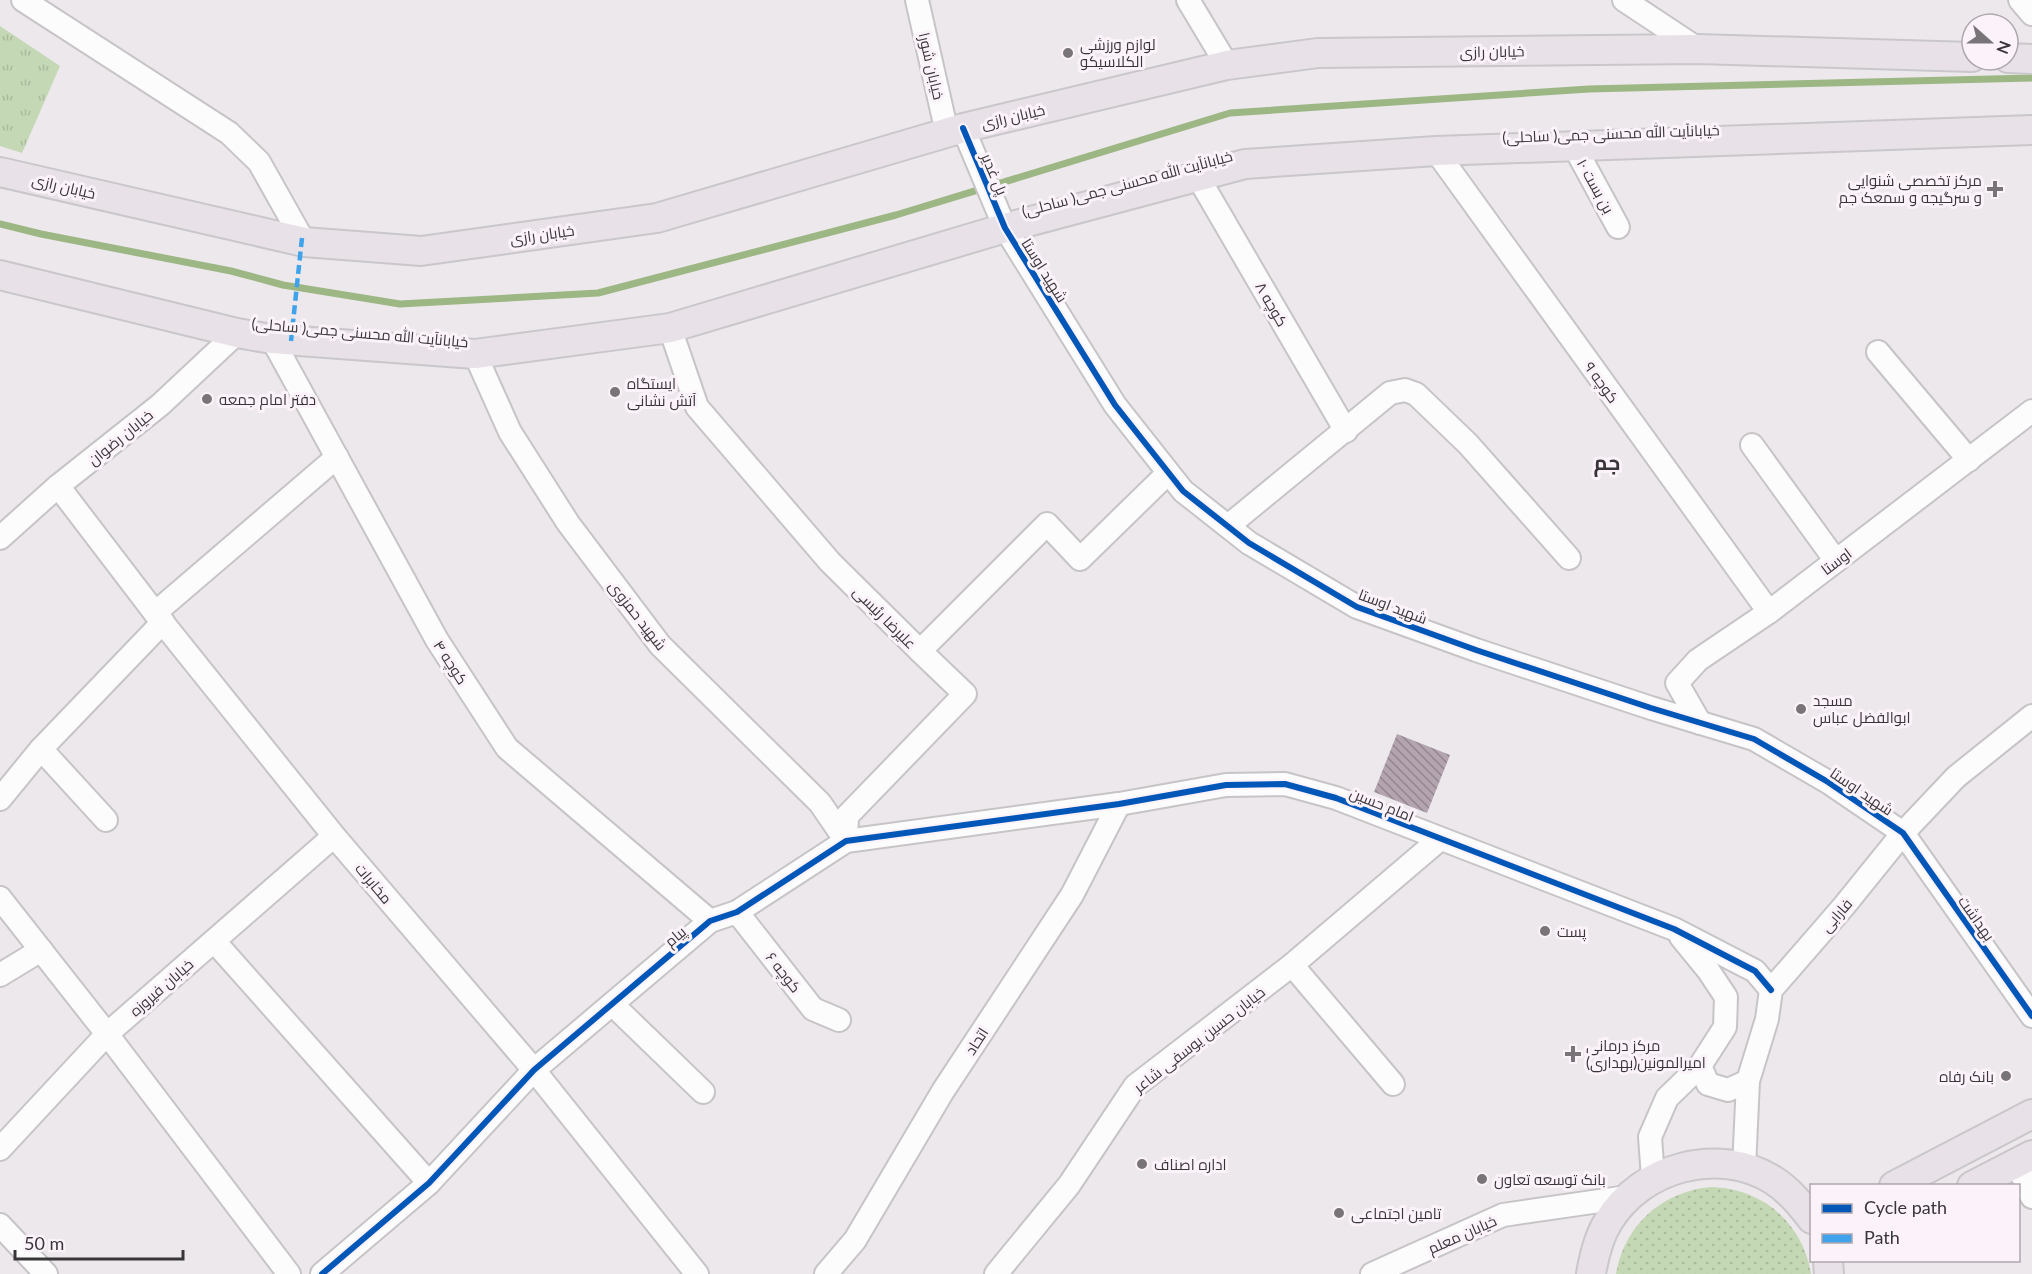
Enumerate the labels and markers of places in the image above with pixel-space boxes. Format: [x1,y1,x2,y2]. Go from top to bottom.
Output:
place label: لوازم ورزشی الکلاسیکو [1080,35,1156,71]
marker: لوازم ورزشی الکلاسیکو [1061,46,1075,60]
place label: مرکز تخصصی شنوایی و سرگیجه و سمعک جم [1839,171,1982,208]
marker: مرکز تخصصی شنوایی و سرگیجه و سمعک جم [1986,180,2004,198]
place label: ایستگاه آتش نشانی [627,374,696,411]
marker: ایستگاه آتش نشانی [608,385,622,399]
place label: دفتر امام جمعه [219,390,316,410]
marker: دفتر امام جمعه [200,392,214,406]
place label: مسجد ابوالفضل عباس [1813,691,1910,728]
marker: مسجد ابوالفضل عباس [1794,702,1808,716]
place label: پست [1557,922,1586,942]
marker: پست [1538,924,1552,938]
place label: مرکز درمانی امیرالمونین(بهداری) [1586,1036,1706,1073]
marker: مرکز درمانی امیرالمونین(بهداری) [1564,1045,1582,1063]
place label: بانک رفاه [1939,1067,1994,1086]
marker: بانک رفاه [1999,1069,2013,1083]
place label: اداره اصناف [1154,1155,1227,1174]
marker: اداره اصناف [1135,1157,1149,1171]
place label: بانک توسعه تعاون [1494,1170,1606,1190]
marker: بانک توسعه تعاون [1475,1172,1489,1186]
place label: تامین اجتماعی [1351,1204,1441,1224]
marker: تامین اجتماعی [1332,1206,1346,1220]

